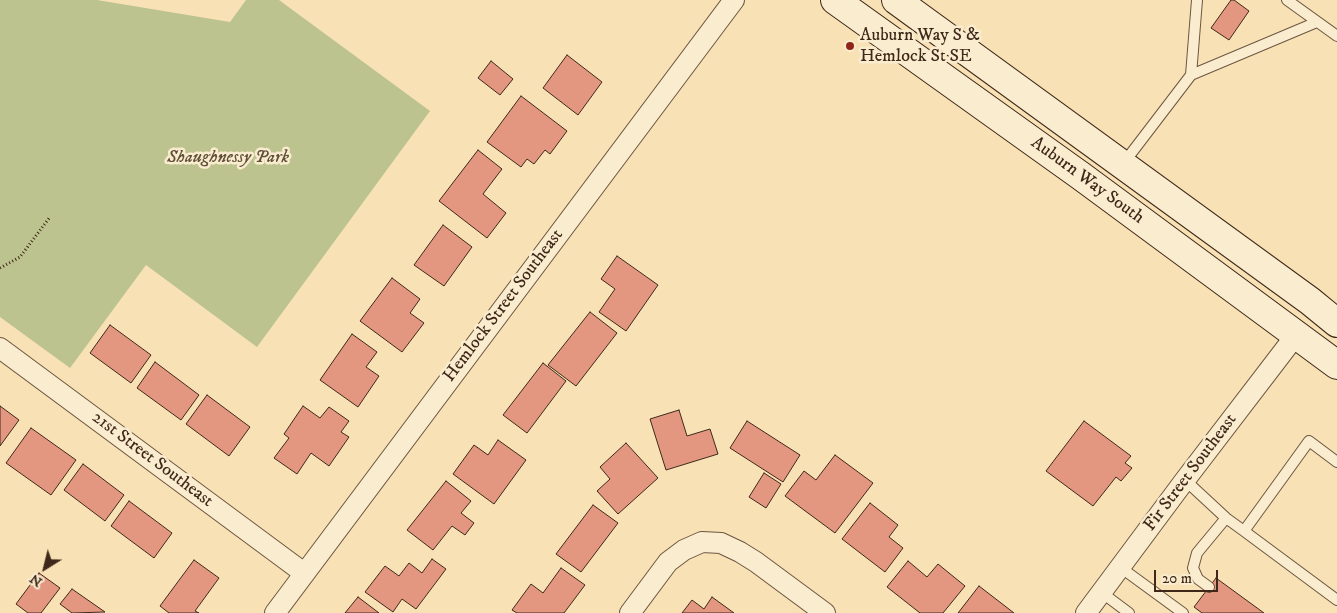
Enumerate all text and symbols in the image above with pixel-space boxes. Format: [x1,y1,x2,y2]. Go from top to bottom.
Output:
place label: Auburn Way S & Hemlock St SE [860,25,980,68]
marker: Auburn Way S & Hemlock St SE [844,40,856,52]
street label: Auburn Way South [1026,133,1148,229]
park label: Shaughnessy Park [167,147,289,169]
street label: Hemlock Street Southeast [439,225,569,387]
street label: 21st Street Southeast [87,407,217,513]
street label: Fir Street Southeast [1140,410,1242,536]
north arrow [20,543,70,593]
scale bar [1157,560,1221,592]
text: N [26,569,46,591]
text: 20 m [1162,569,1192,588]

